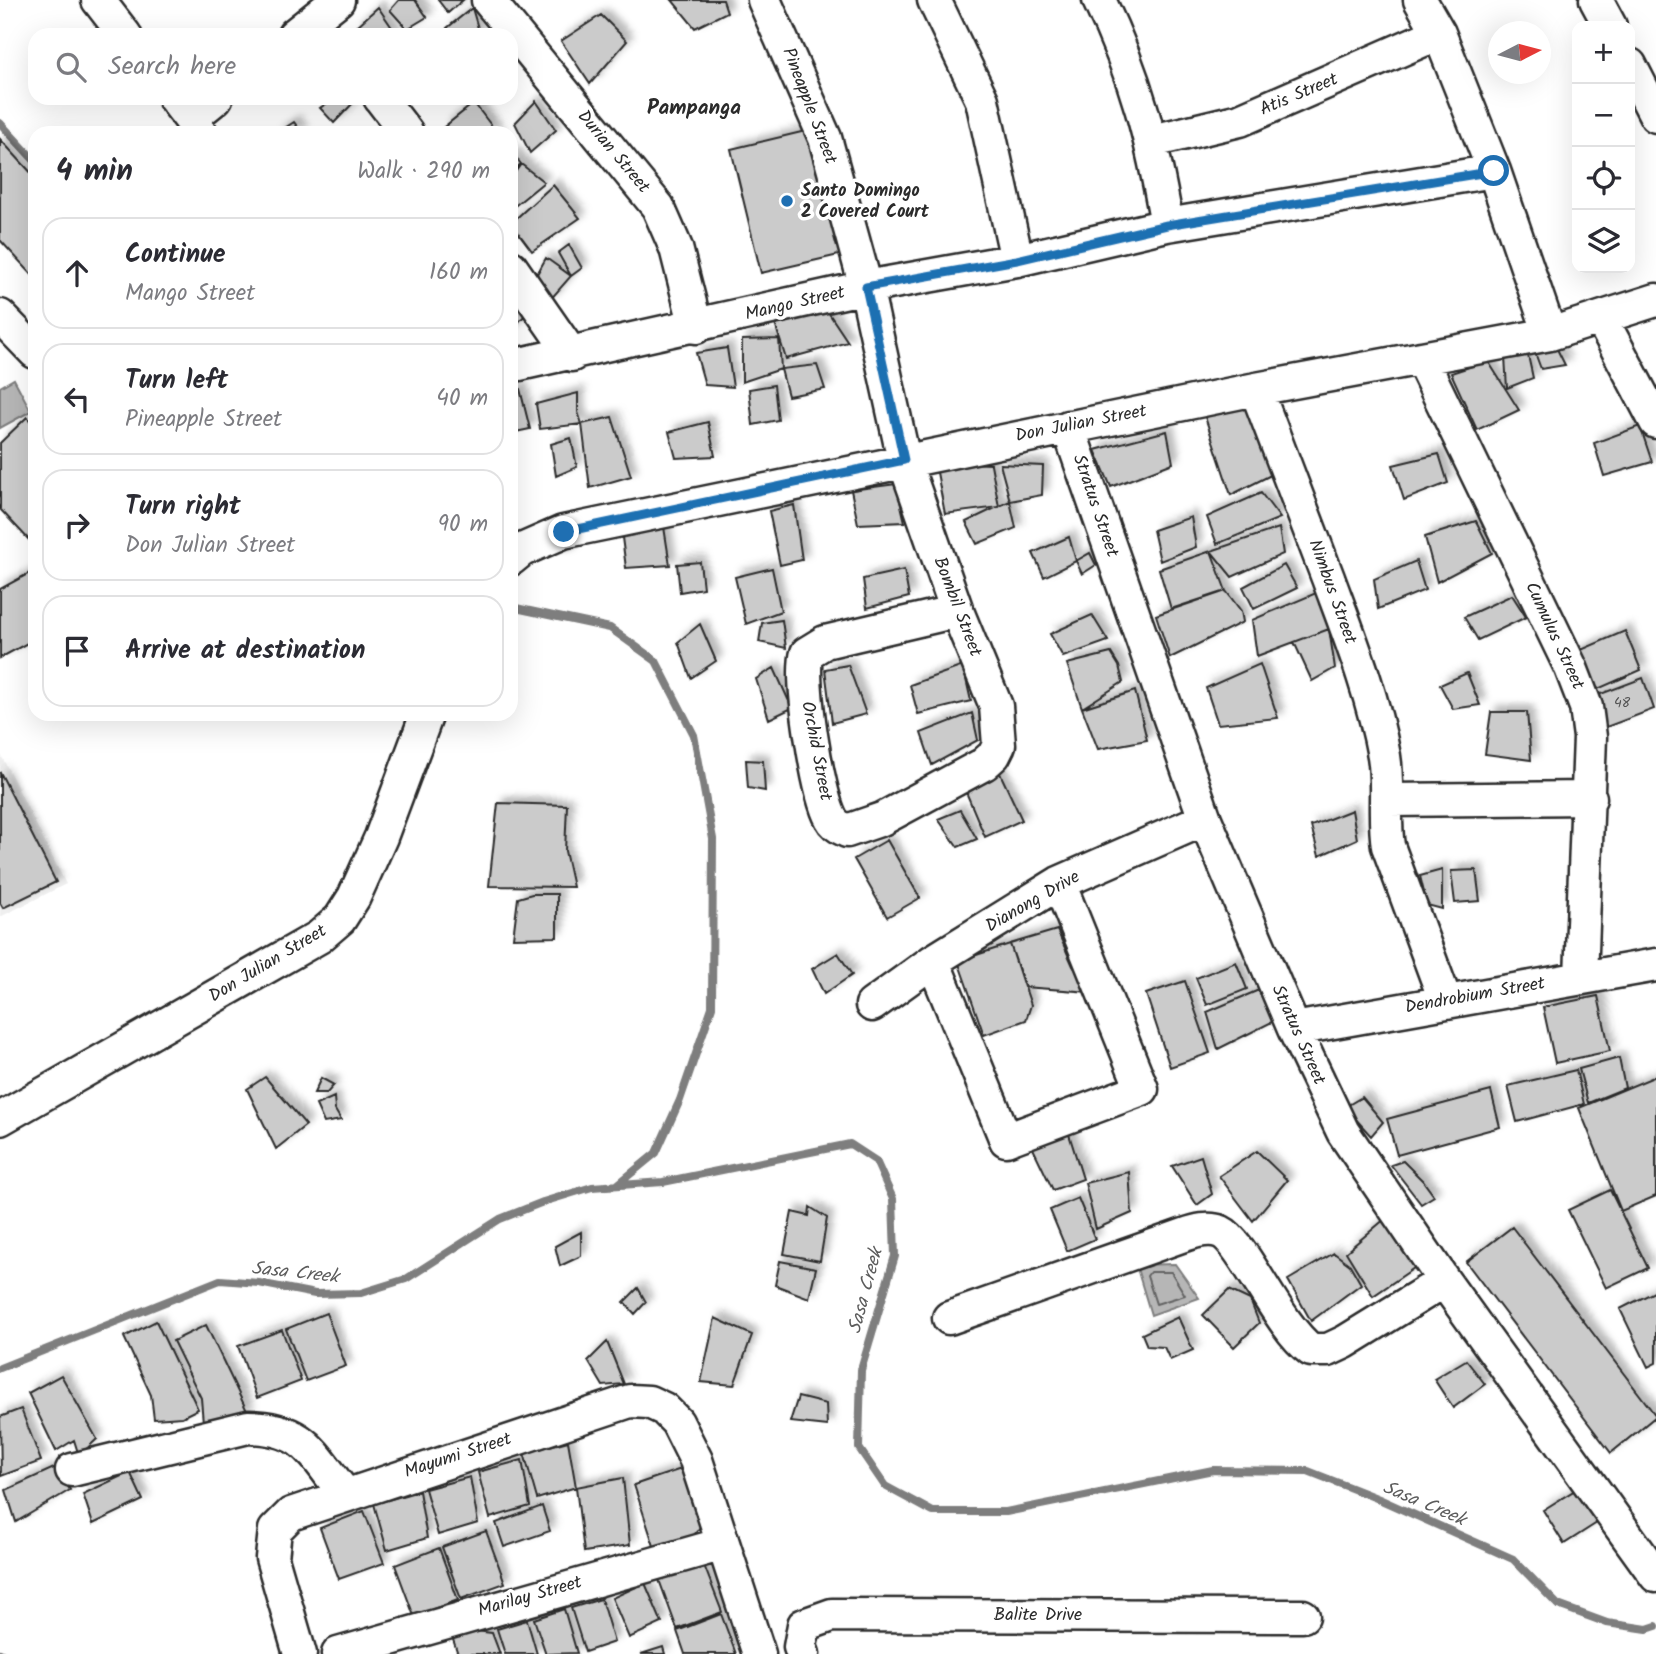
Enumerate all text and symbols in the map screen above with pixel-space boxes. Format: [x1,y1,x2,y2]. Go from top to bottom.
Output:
north arrow [1488,21,1551,84]
map controls [1572,21,1635,273]
button: + [1572,21,1635,84]
search box [28,28,518,105]
street label: Pineapple Street [773,43,845,169]
text: Search here [108,46,236,88]
icon: search [52,48,90,86]
street label: Atis Street [1255,65,1344,125]
button: − [1572,84,1635,147]
district label: Pampanga [647,92,741,125]
street label: Durian Street [569,104,657,201]
button: locate [1572,147,1635,210]
text: 4 min [56,148,133,196]
text: Walk · 290 m [357,154,490,190]
route start [1478,155,1509,186]
place label: Santo Domingo 2 Covered Court [801,177,930,227]
marker: Santo Domingo 2 Covered Court [779,193,795,209]
button: layers [1572,210,1635,273]
text: Continue [125,234,226,276]
icon: ahead [58,254,96,292]
text: 160 m [429,255,488,291]
text: Mango Street [125,276,255,312]
street label: Mango Street [742,278,849,330]
text: Turn left [125,360,228,402]
icon: left [58,380,96,418]
text: 40 m [436,381,488,417]
street label: Don Julian Street [1013,397,1150,451]
text: Pineapple Street [125,402,282,438]
street label: Stratus Street [1064,451,1126,562]
text: Turn right [125,486,241,528]
icon: right [58,506,96,544]
text: 90 m [438,507,488,543]
route end [548,516,579,547]
text: Don Julian Street [125,528,295,564]
street label: Nimbus Street [1300,536,1365,649]
street label: Bombil Street [925,553,990,662]
street label: Cumulus Street [1516,577,1592,696]
text: Arrive at destination [125,630,365,672]
icon: arrive [58,632,96,670]
house number: 48 [1614,692,1631,714]
street label: Orchid Street [792,699,840,804]
street label: Dianong Drive [980,863,1086,941]
street label: Don Julian Street [203,917,333,1011]
street label: Dendrobium Street [1403,969,1548,1023]
street label: Stratus Street [1263,980,1333,1091]
water label: Sasa Creek [840,1242,893,1337]
water label: Sasa Creek [250,1254,343,1293]
street label: Mayumi Street [401,1425,516,1487]
water label: Sasa Creek [1378,1473,1473,1536]
street label: Marilay Street [475,1568,586,1626]
street label: Balite Drive [994,1601,1082,1630]

